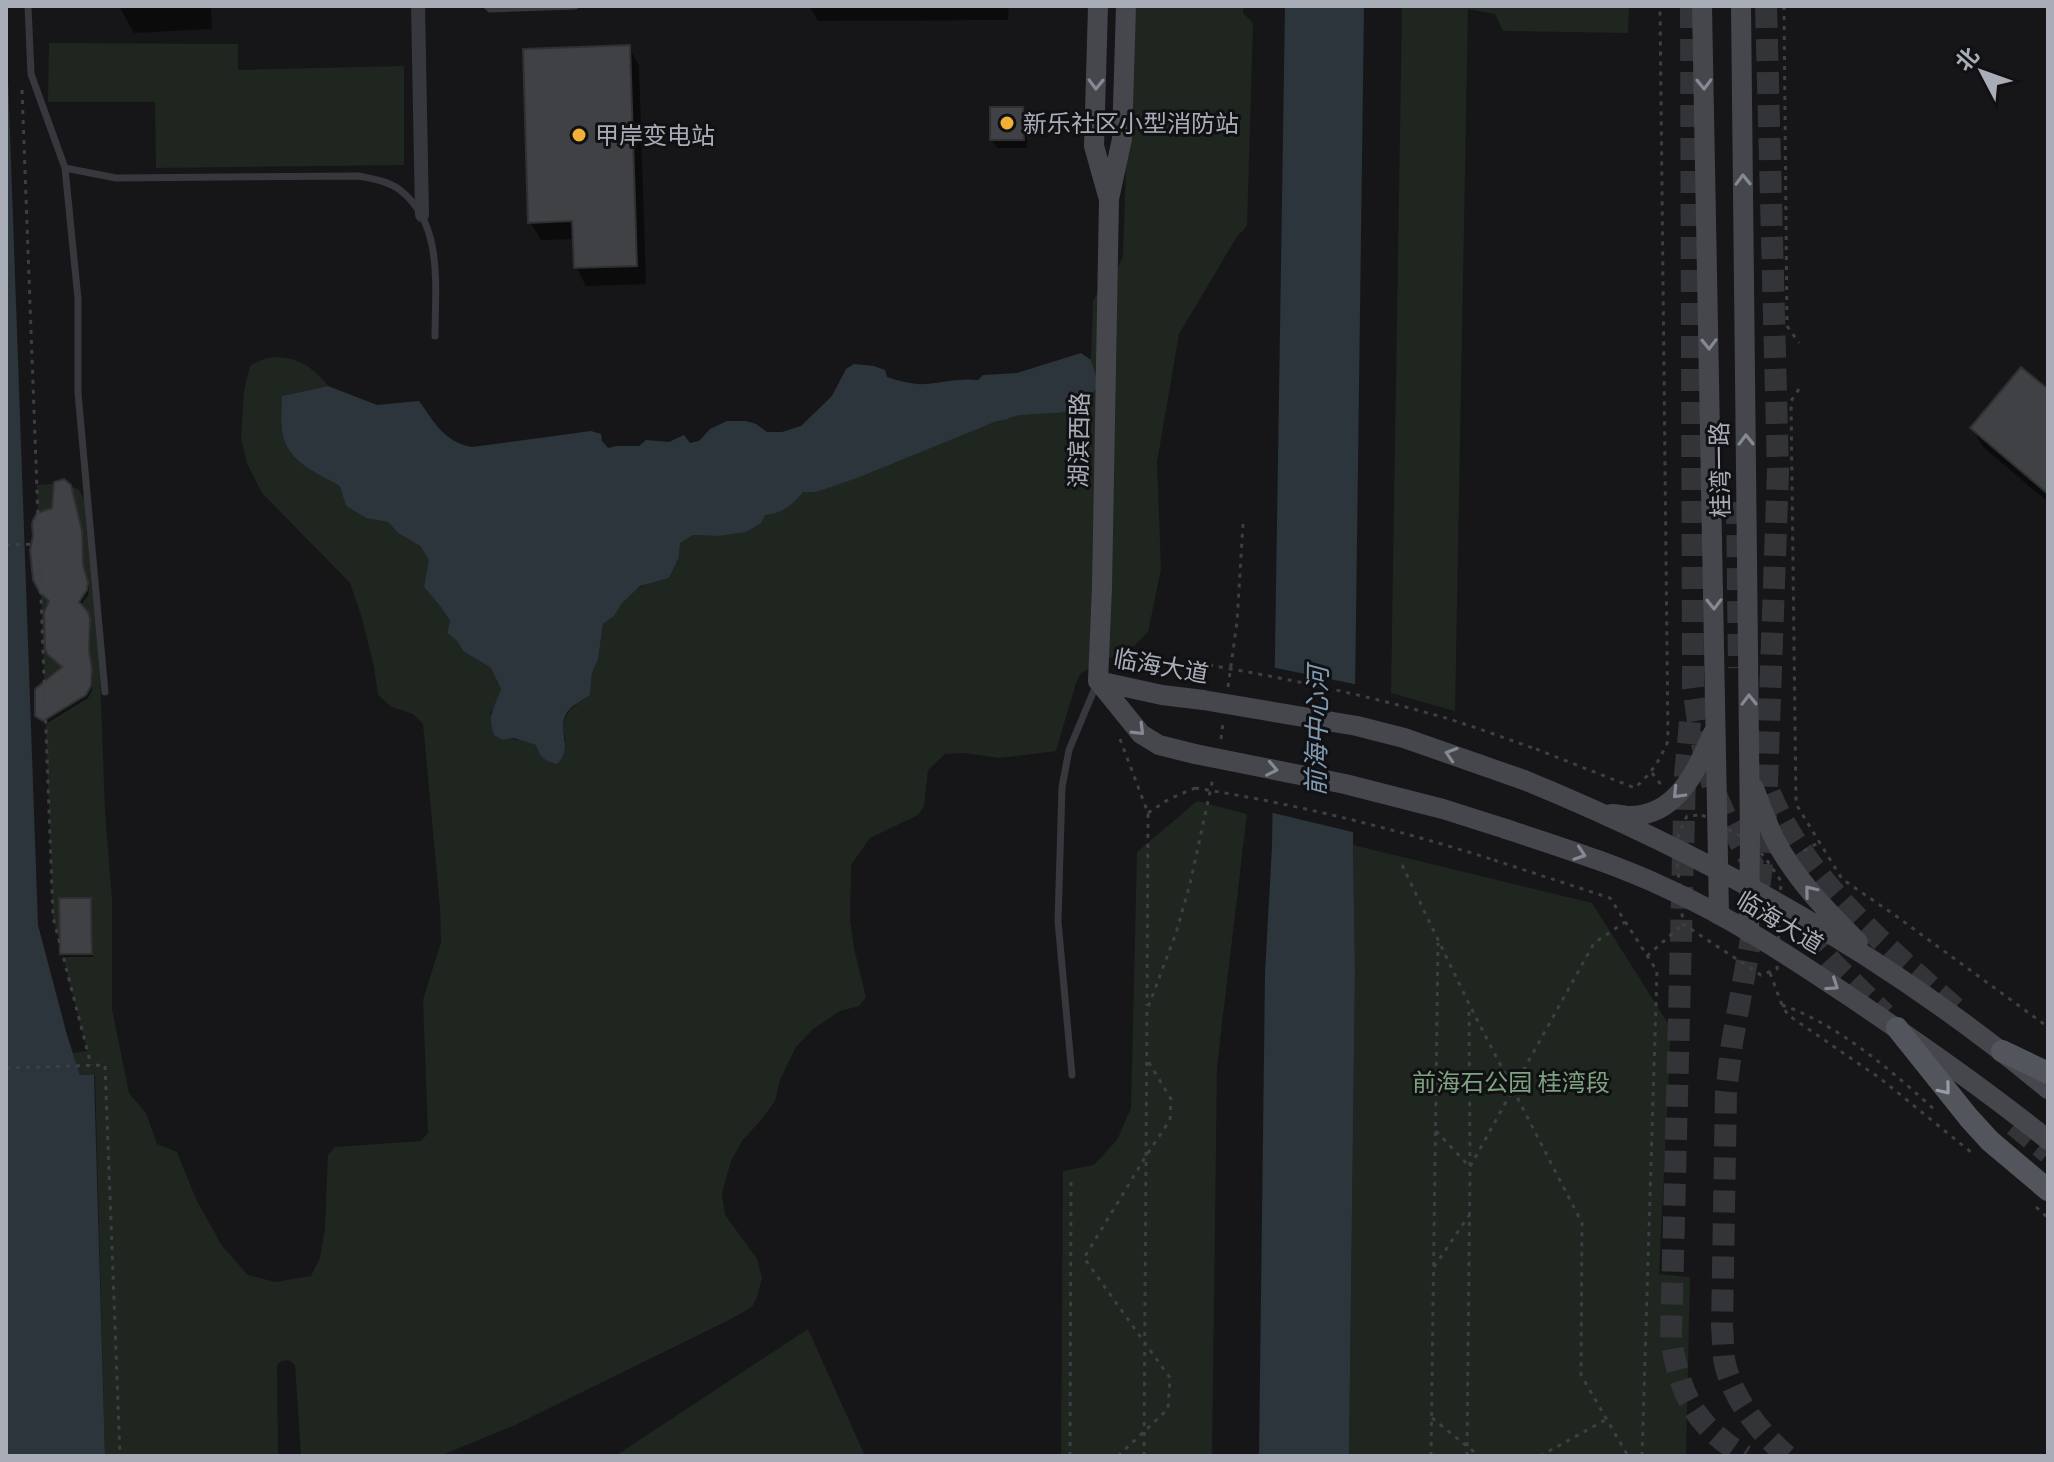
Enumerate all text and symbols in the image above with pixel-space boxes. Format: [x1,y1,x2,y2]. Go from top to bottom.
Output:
north arrow [1942,32,2022,112]
text: 北 [1950,42,1985,76]
one-way arrow [1087,78,1104,91]
one-way arrow [1695,78,1712,91]
place label: 新乐社区小型消防站 [1023,109,1239,138]
marker: 新乐社区小型消防站 [998,114,1016,132]
place label: 甲岸变电站 [595,121,715,150]
marker: 甲岸变电站 [570,126,588,144]
one-way arrow [1734,173,1752,186]
one-way arrow [1700,338,1718,351]
street label: 湖滨西路 [1064,392,1094,488]
street label: 桂湾一路 [1705,422,1735,518]
one-way arrow [1737,433,1755,446]
one-way arrow [1705,598,1723,611]
street label: 临海大道 [1111,643,1211,689]
water label: 前海中心河 [1300,661,1334,796]
one-way arrow [1740,693,1758,706]
one-way arrow [1129,721,1144,735]
one-way arrow [1445,747,1459,763]
one-way arrow [1265,759,1279,776]
one-way arrow [1673,783,1687,798]
one-way arrow [1572,844,1586,860]
street label: 临海大道 [1731,885,1829,959]
one-way arrow [1805,886,1820,900]
one-way arrow [1824,976,1839,991]
park label: 前海石公园 桂湾段 [1412,1068,1610,1097]
one-way arrow [1936,1080,1950,1095]

